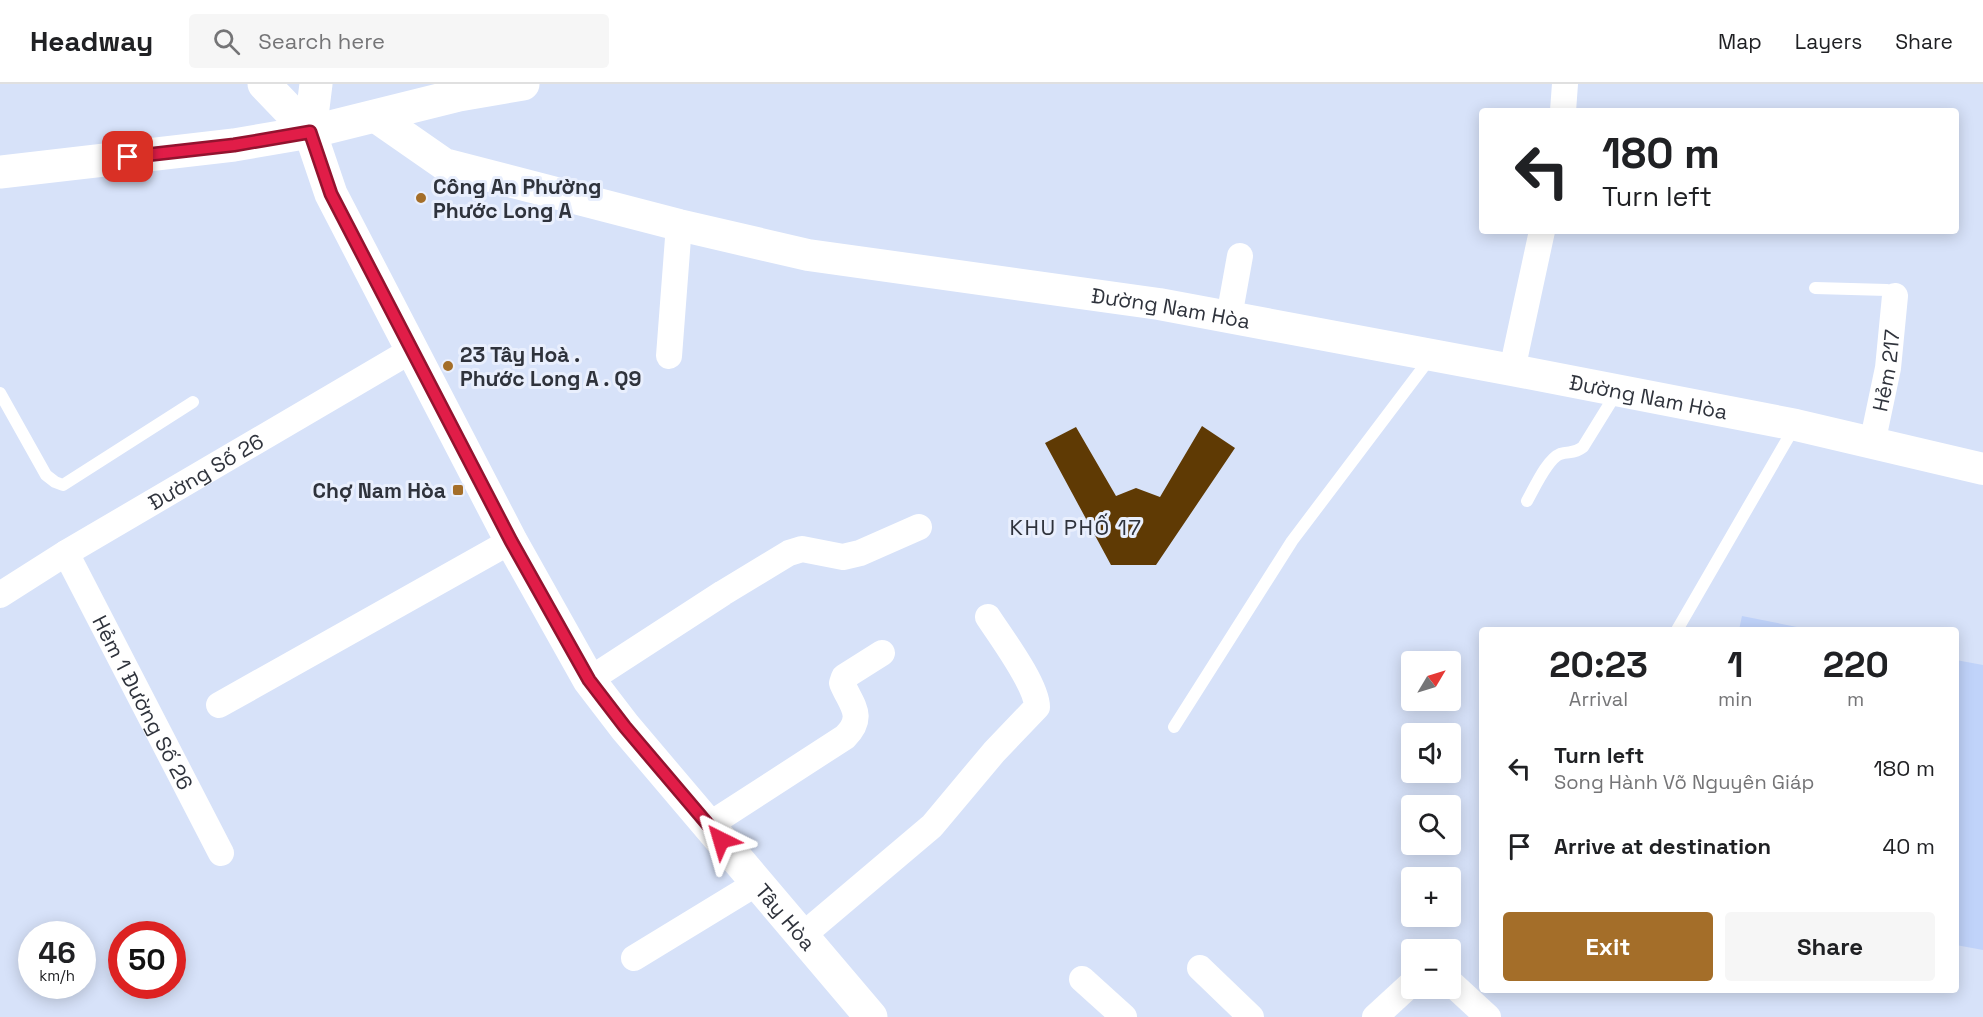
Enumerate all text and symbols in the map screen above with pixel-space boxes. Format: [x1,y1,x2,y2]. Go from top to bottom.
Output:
search box [189,14,609,68]
text: Headway [30,23,153,59]
icon: search [210,25,243,58]
text: Search here [258,27,385,55]
text: Map [1718,28,1762,55]
text: Layers [1795,28,1862,55]
text: Share [1895,28,1953,55]
text: 180 m [1602,127,1720,180]
pin [102,131,153,182]
icon: left [1503,132,1581,210]
icon: arrive [111,140,144,173]
place label: Công An Phường Phước Long A [433,173,601,224]
text: Turn left [1602,179,1712,214]
marker: Công An Phường Phước Long A [414,191,428,205]
street label: Đường Nam Hòa [1090,281,1253,334]
street label: Hẻm 217 [1866,328,1905,414]
place label: 23 Tây Hoà . Phước Long A . Q9 [460,341,641,392]
marker: 23 Tây Hoà . Phước Long A . Q9 [441,359,455,373]
street label: Đường Nam Hòa [1567,368,1730,425]
street label: Đường Số 26 [143,427,268,515]
place label: Chợ Nam Hòa [312,477,446,504]
marker: Chợ Nam Hòa [451,483,465,497]
district label: KHU PHỐ 17 [1010,513,1142,541]
street label: Hẻm 1 Đường Số 26 [87,610,199,794]
text: 20:23 [1549,642,1648,688]
text: 1 [1727,642,1743,688]
text: 220 [1823,642,1889,688]
north arrow [1401,651,1461,711]
map controls [1401,651,1461,999]
text: Arrival [1569,686,1628,712]
text: min [1718,686,1752,712]
text: m [1847,686,1864,712]
button: sound [1401,723,1461,783]
text: Turn left [1554,741,1644,769]
icon: left [1503,752,1536,785]
text: 180 m [1873,754,1935,782]
text: Song Hành Võ Nguyên Giáp [1554,769,1814,795]
button: search [1401,795,1461,855]
position arrow [689,808,753,872]
icon: arrive [1503,830,1536,863]
text: Arrive at destination [1554,832,1771,860]
text: 40 m [1883,832,1935,860]
button: + [1401,867,1461,927]
street label: Tây Hòa [750,878,822,956]
button: Exit [1503,912,1713,981]
button: Share [1725,912,1935,981]
speed limit sign: 50 [108,921,186,999]
text: 46 [38,933,76,972]
button: − [1401,939,1461,999]
text: km/h [39,966,75,985]

